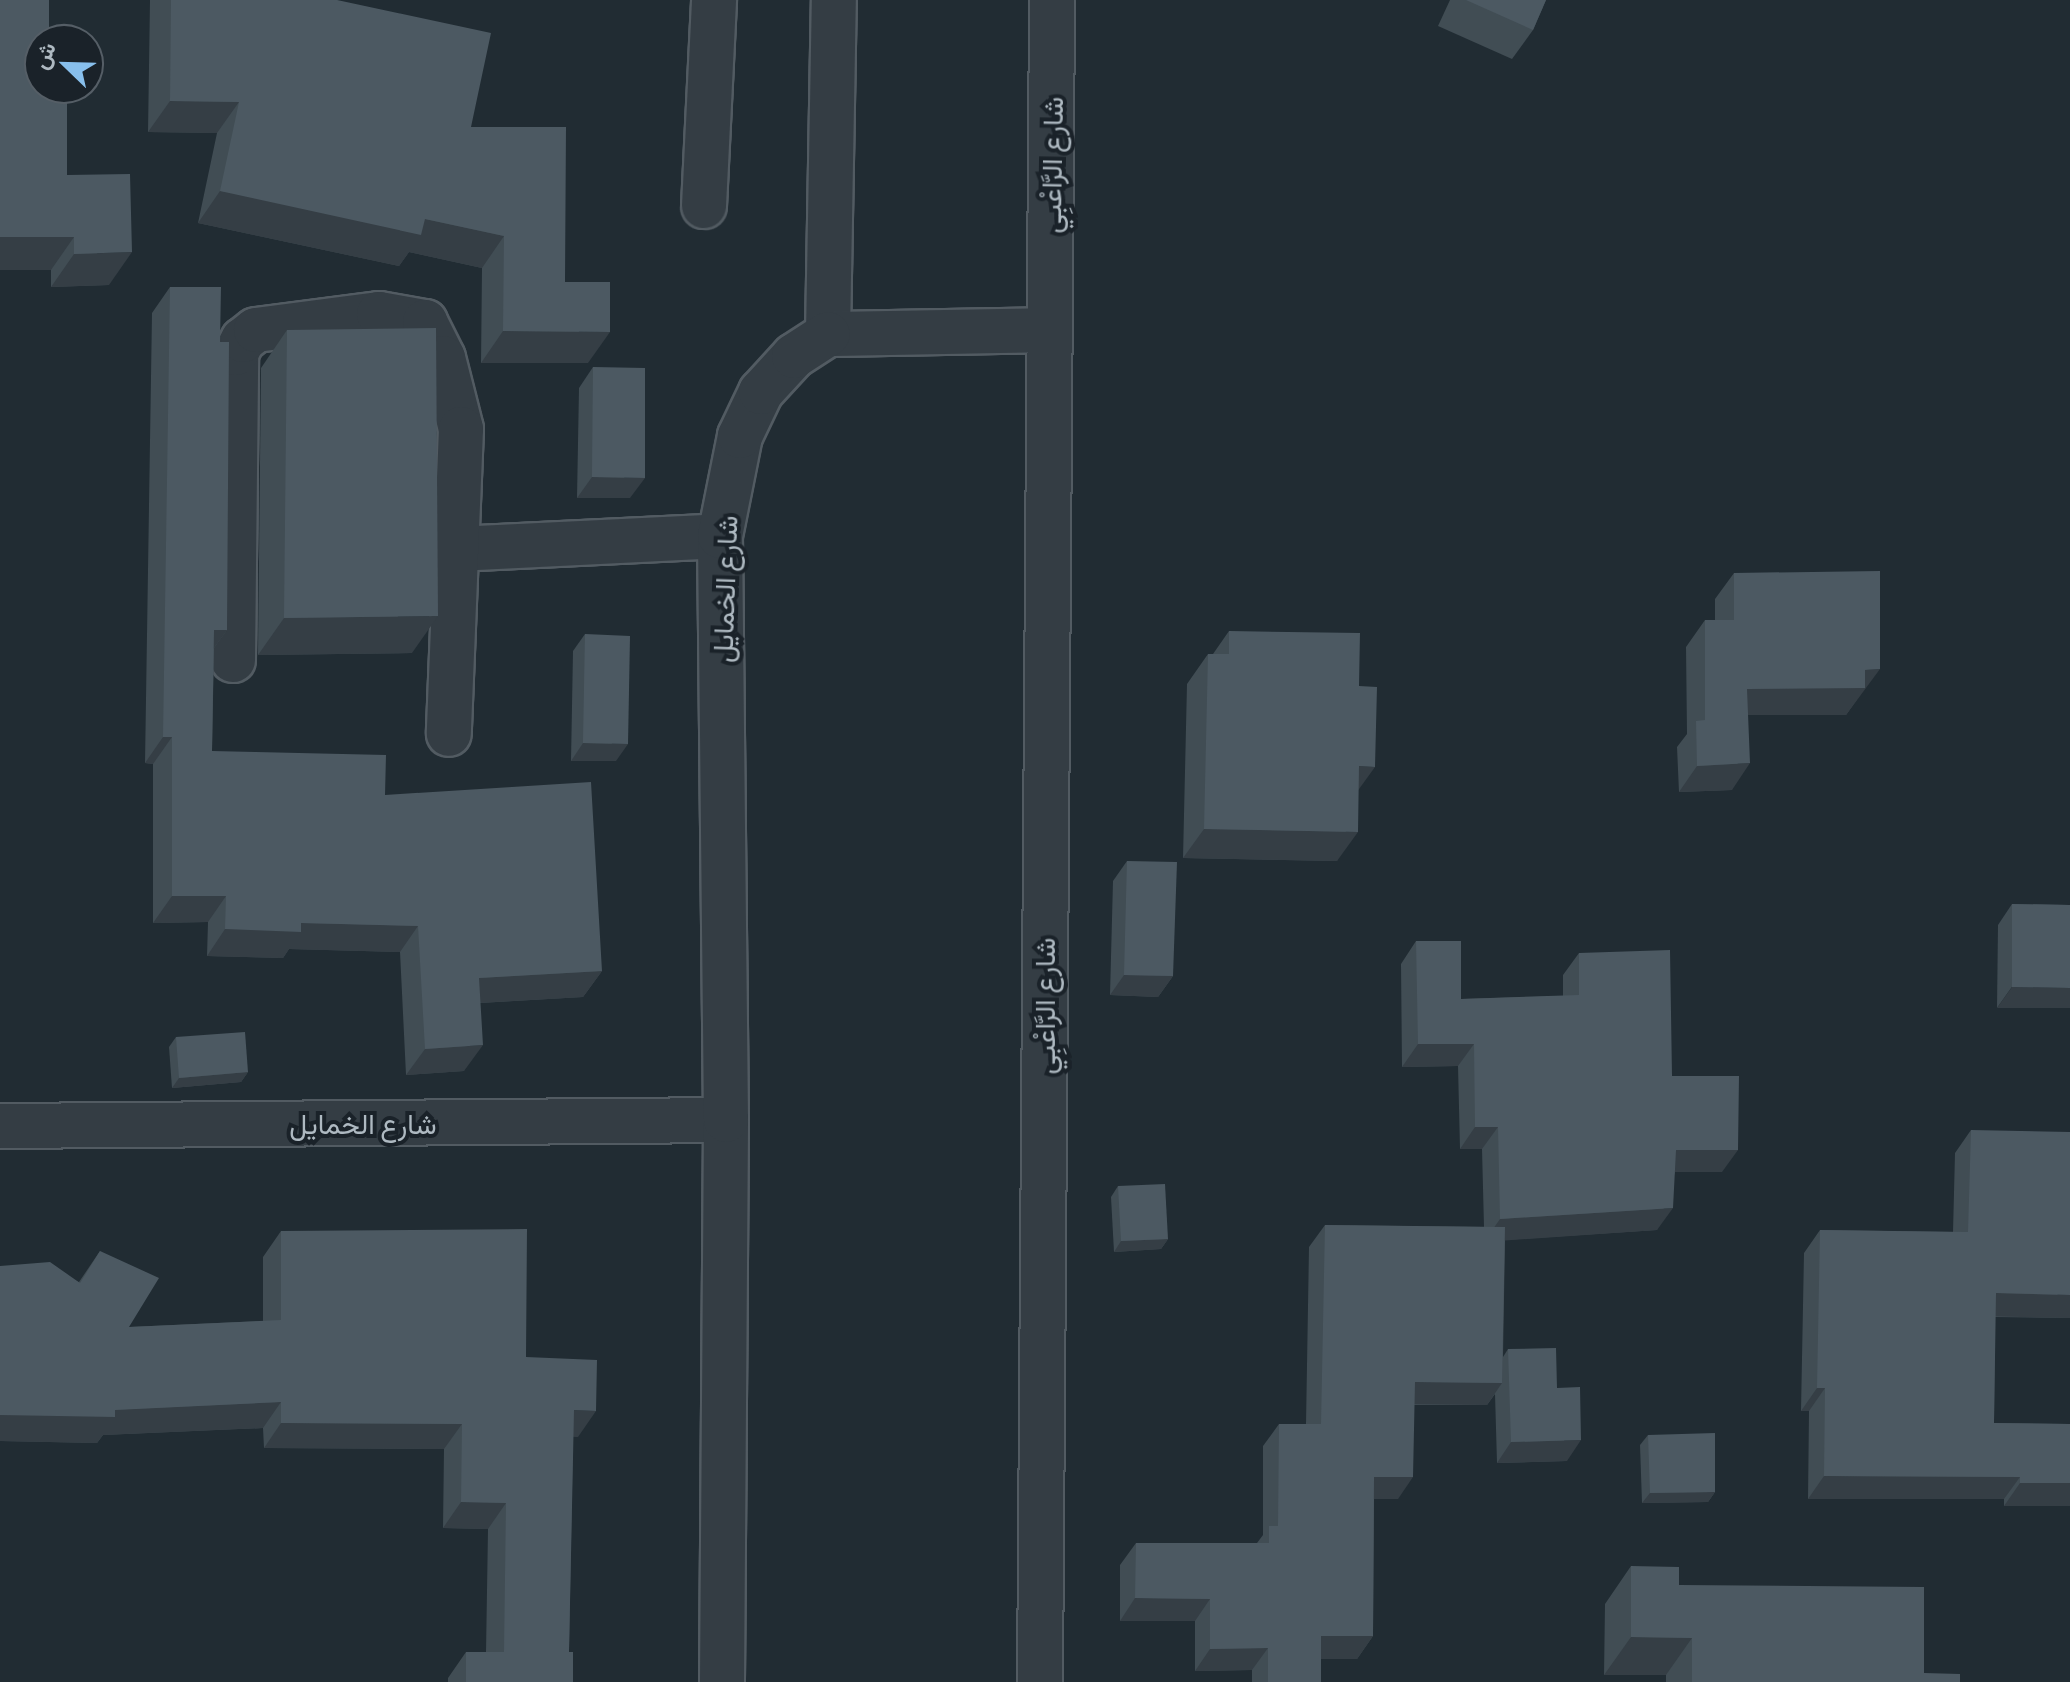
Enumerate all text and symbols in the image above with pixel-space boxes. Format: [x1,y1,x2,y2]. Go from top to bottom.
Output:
north arrow [24,24,104,104]
text: ش [25,37,63,73]
street label: شارع الرَّاعْبِي [1033,96,1069,234]
street label: شارع الخمايل [705,515,743,663]
street label: شارع الرَّاعْبِي [1027,938,1061,1074]
street label: شارع الخمايل [289,1106,437,1140]

